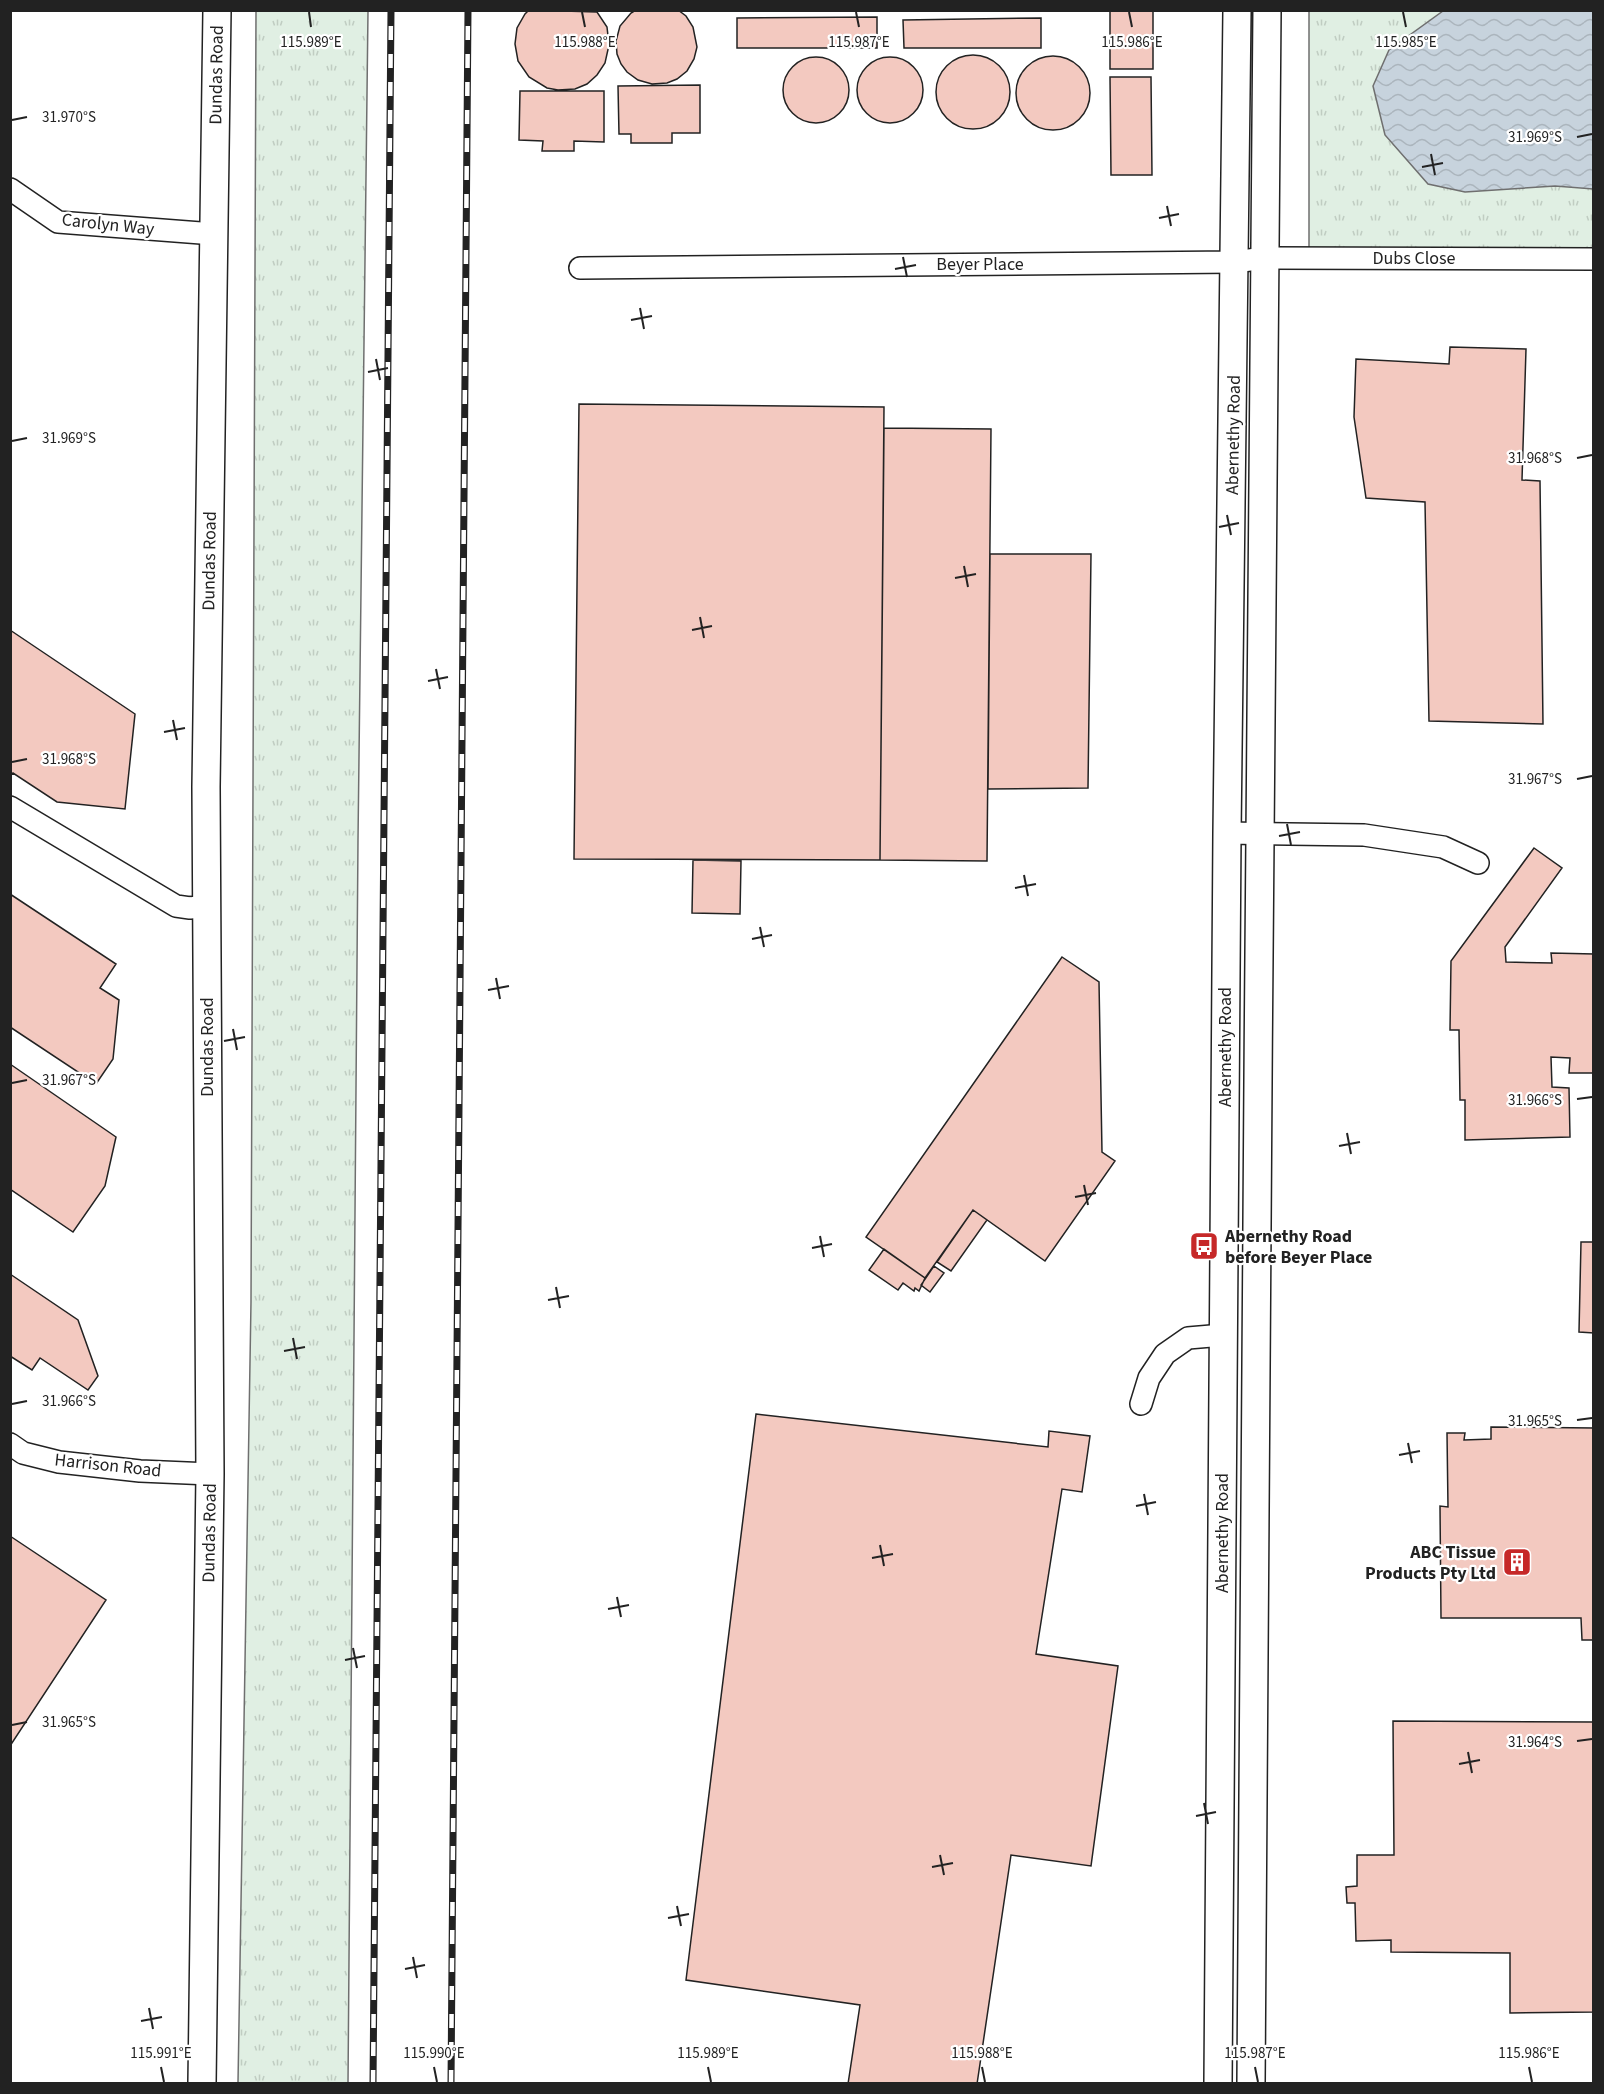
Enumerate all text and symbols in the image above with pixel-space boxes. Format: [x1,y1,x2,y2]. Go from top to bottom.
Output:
street label: Dundas Road [203,25,230,125]
text: 115.989°E [280,32,342,53]
text: 115.988°E [554,32,616,53]
text: 115.987°E [828,32,890,53]
text: 115.986°E [1101,32,1163,53]
text: 115.985°E [1375,32,1437,53]
text: 31.970°S [42,107,96,128]
text: 31.969°S [1508,127,1562,148]
street label: Carolyn Way [60,207,156,242]
street label: Dubs Close [1373,246,1456,271]
street label: Beyer Place [936,252,1024,277]
street label: Abernethy Road [1220,375,1247,495]
text: 31.969°S [42,428,96,449]
text: 31.968°S [1508,448,1562,469]
street label: Dundas Road [196,511,223,611]
text: 31.968°S [42,749,96,770]
text: 31.967°S [1508,769,1562,790]
street label: Abernethy Road [1213,987,1238,1107]
street label: Dundas Road [195,997,220,1097]
text: 31.967°S [42,1070,96,1091]
text: 31.966°S [1508,1090,1562,1111]
place label: Abernethy Road before Beyer Place [1224,1224,1372,1270]
bus stop icon: Abernethy Road before Beyer Place [1188,1230,1220,1262]
text: 31.966°S [42,1391,96,1412]
text: 31.965°S [1508,1411,1562,1432]
street label: Harrison Road [53,1447,163,1484]
street label: Abernethy Road [1210,1473,1235,1593]
street label: Dundas Road [196,1483,223,1583]
place label: ABC Tissue Products Pty Ltd [1365,1540,1496,1586]
building icon: ABC Tissue Products Pty Ltd [1501,1546,1533,1578]
text: 31.965°S [42,1712,96,1733]
text: 31.964°S [1508,1732,1562,1753]
text: 115.991°E [130,2043,192,2064]
text: 115.990°E [403,2043,465,2064]
text: 115.989°E [677,2043,739,2064]
text: 115.988°E [951,2043,1013,2064]
text: 115.987°E [1224,2043,1286,2064]
text: 115.986°E [1498,2043,1560,2064]

